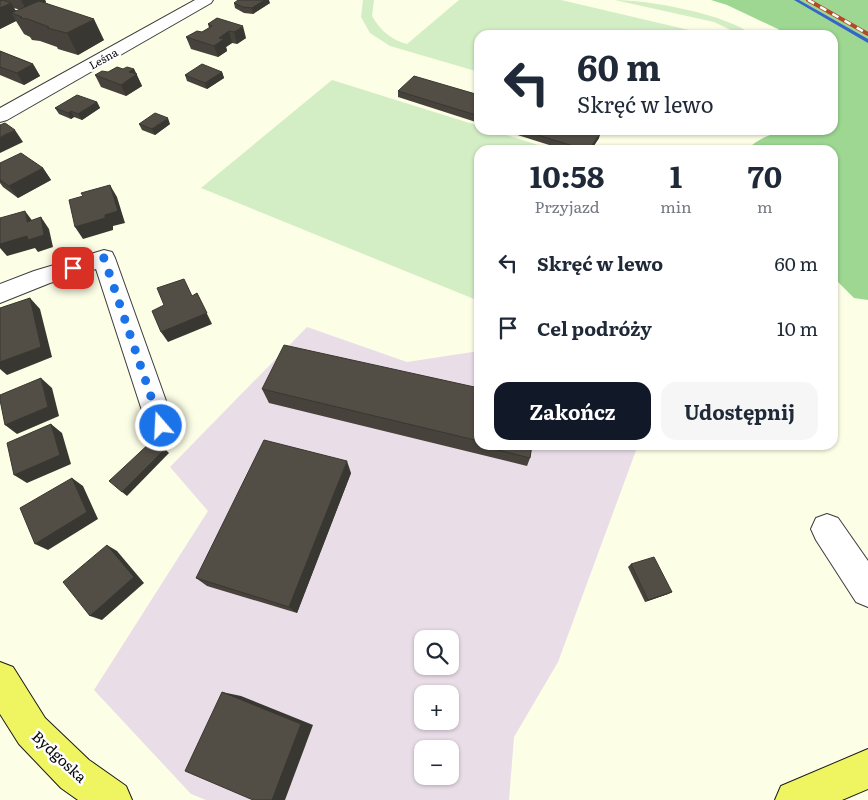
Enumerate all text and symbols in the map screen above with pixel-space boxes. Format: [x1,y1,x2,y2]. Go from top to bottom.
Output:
text: 60 m [577,40,661,92]
street label: Leśna [86,44,120,72]
icon: left [494,50,559,115]
text: Skręć w lewo [577,87,714,120]
text: 10:58 [530,153,605,197]
text: 1 [670,153,682,197]
text: 70 [747,153,782,197]
text: Przyjazd [535,194,600,218]
text: min [660,194,692,218]
text: m [757,194,773,218]
pin [52,247,94,289]
icon: left [494,249,522,277]
text: Skręć w lewo [537,249,663,277]
text: 60 m [775,249,818,277]
icon: arrive [59,254,87,282]
icon: arrive [494,314,522,342]
text: Cel podróży [537,314,652,342]
text: 10 m [777,314,818,342]
button: Zakończ [494,382,651,440]
button: Udostępnij [661,382,818,440]
position arrow [134,399,186,451]
map controls [414,630,459,785]
button: search [414,630,459,675]
button: + [414,685,459,730]
street label: Bydgoska [27,724,93,788]
button: − [414,740,459,785]

